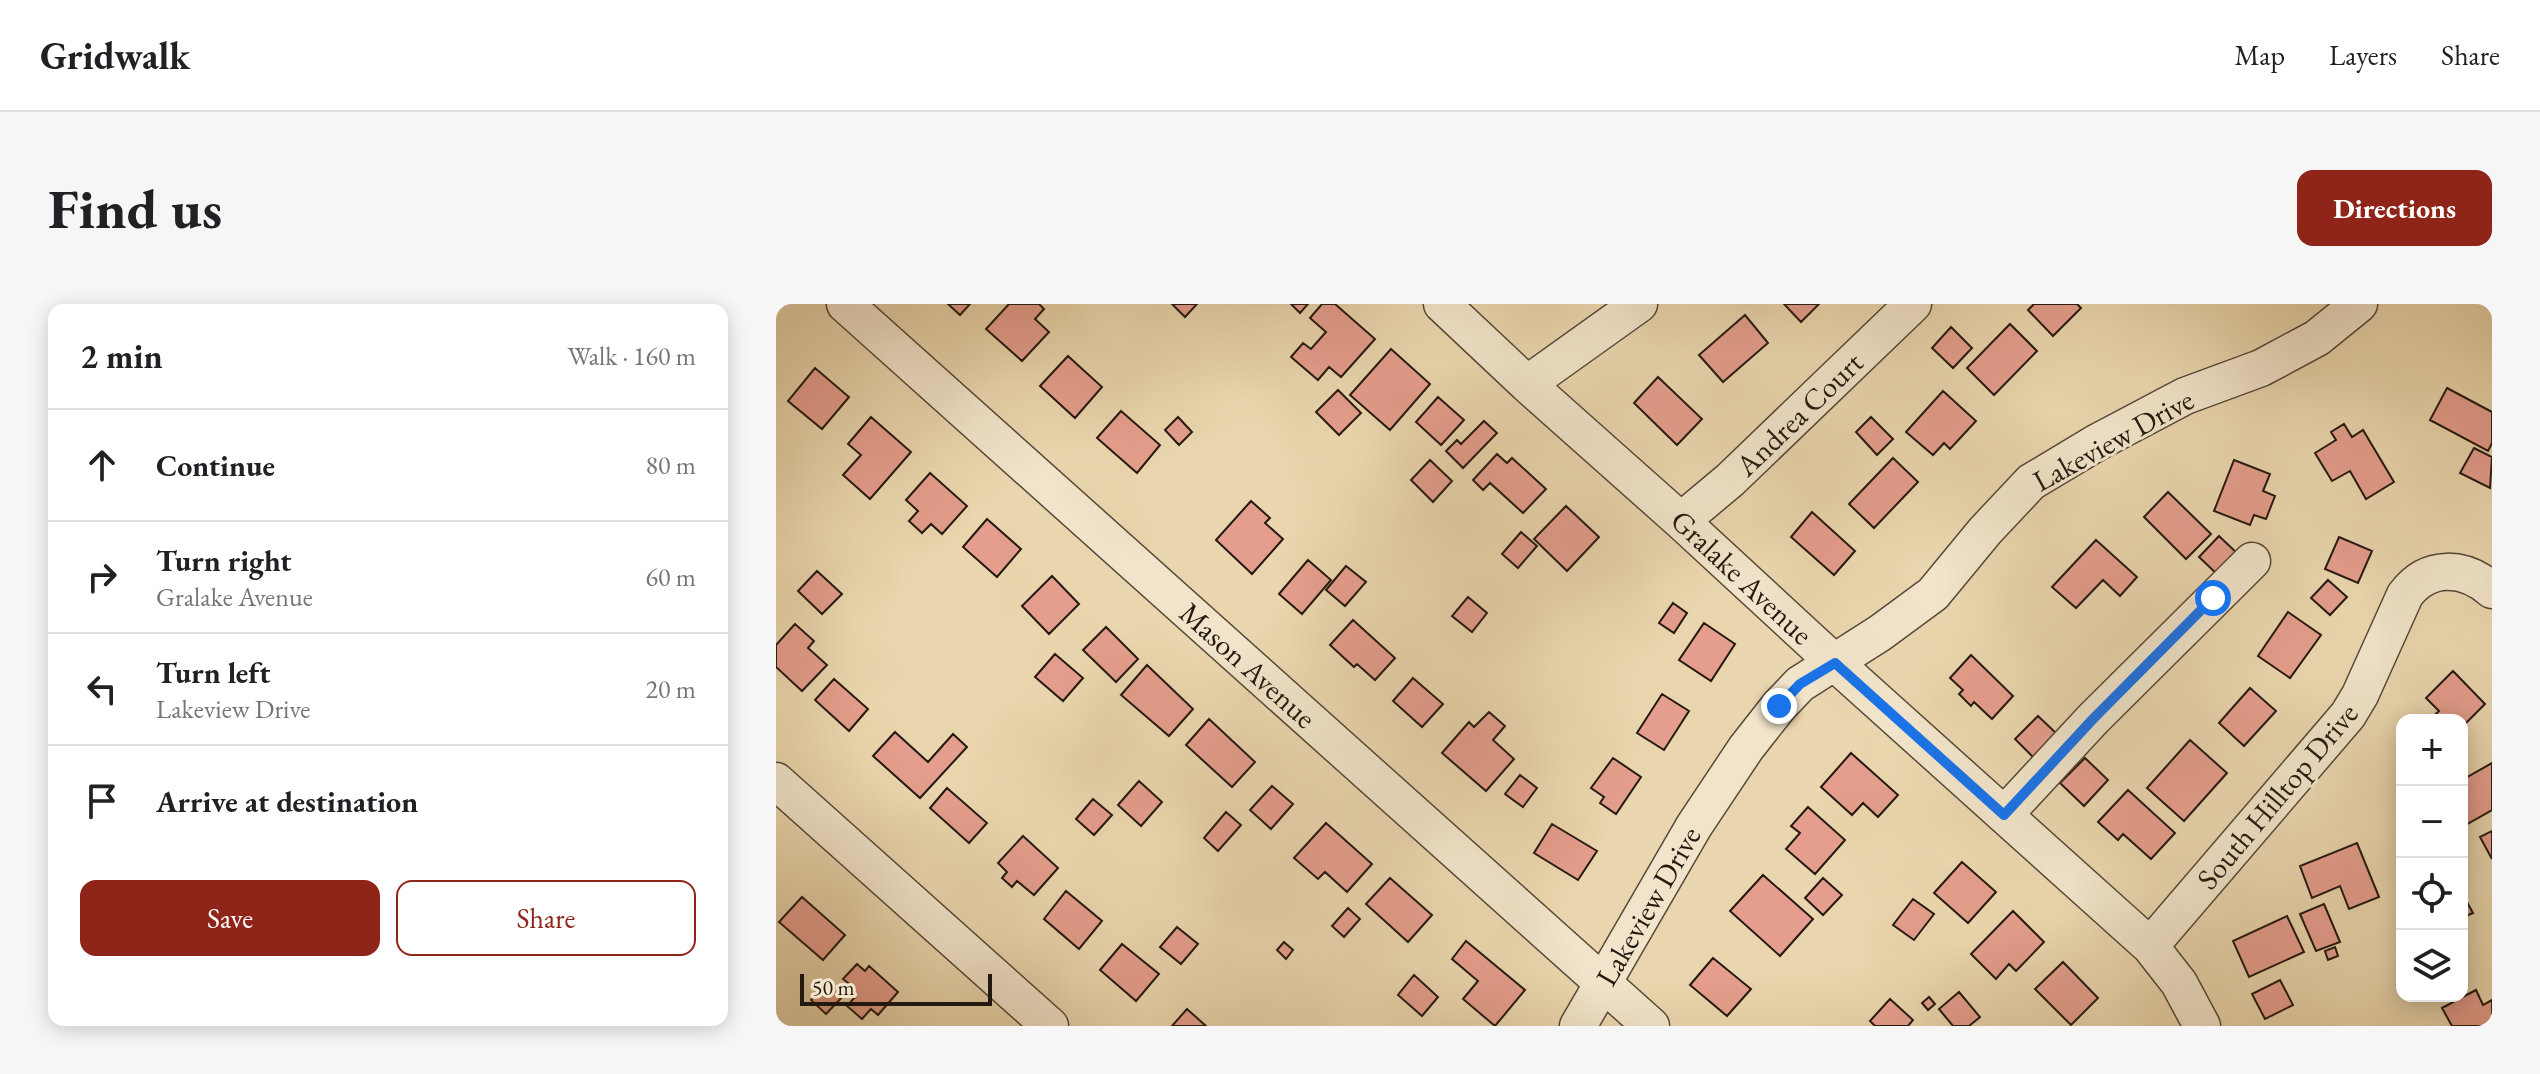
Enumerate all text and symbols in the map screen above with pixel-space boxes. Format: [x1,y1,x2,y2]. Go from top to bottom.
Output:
text: Gridwalk [40,31,190,80]
text: Map [2235,37,2285,73]
text: Layers [2329,37,2397,73]
text: Share [2441,37,2500,73]
button: Directions [2297,170,2492,246]
text: Find us [48,172,222,245]
text: 2 min [80,334,163,378]
text: Walk · 160 m [568,339,696,373]
street label: Andrea Court [1726,343,1872,485]
street label: Lakeview Drive [2026,380,2200,500]
icon: ahead [80,443,124,487]
text: Continue [156,446,275,485]
text: 80 m [646,448,696,482]
street label: Gralake Avenue [1663,501,1821,653]
text: Turn right [156,541,292,580]
icon: right [80,555,124,599]
text: 60 m [646,560,696,594]
text: Gralake Avenue [156,580,313,614]
route start [2195,580,2231,616]
street label: Mason Avenue [1171,593,1325,737]
text: Turn left [156,653,270,692]
icon: left [80,667,124,711]
text: 20 m [646,672,696,706]
route end [1761,688,1797,724]
text: Lakeview Drive [156,692,310,726]
street label: South Hilltop Drive [2188,695,2366,897]
map controls [2396,714,2468,1002]
button: + [2396,714,2468,786]
icon: arrive [80,779,124,823]
text: Arrive at destination [156,782,418,821]
button: − [2396,786,2468,858]
street label: Lakeview Drive [1587,819,1709,993]
button: locate [2396,858,2468,930]
button: Save [80,880,380,956]
button: Share [396,880,696,956]
button: layers [2396,930,2468,1002]
scale bar [800,970,992,1006]
text: 50 m [812,973,855,1002]

